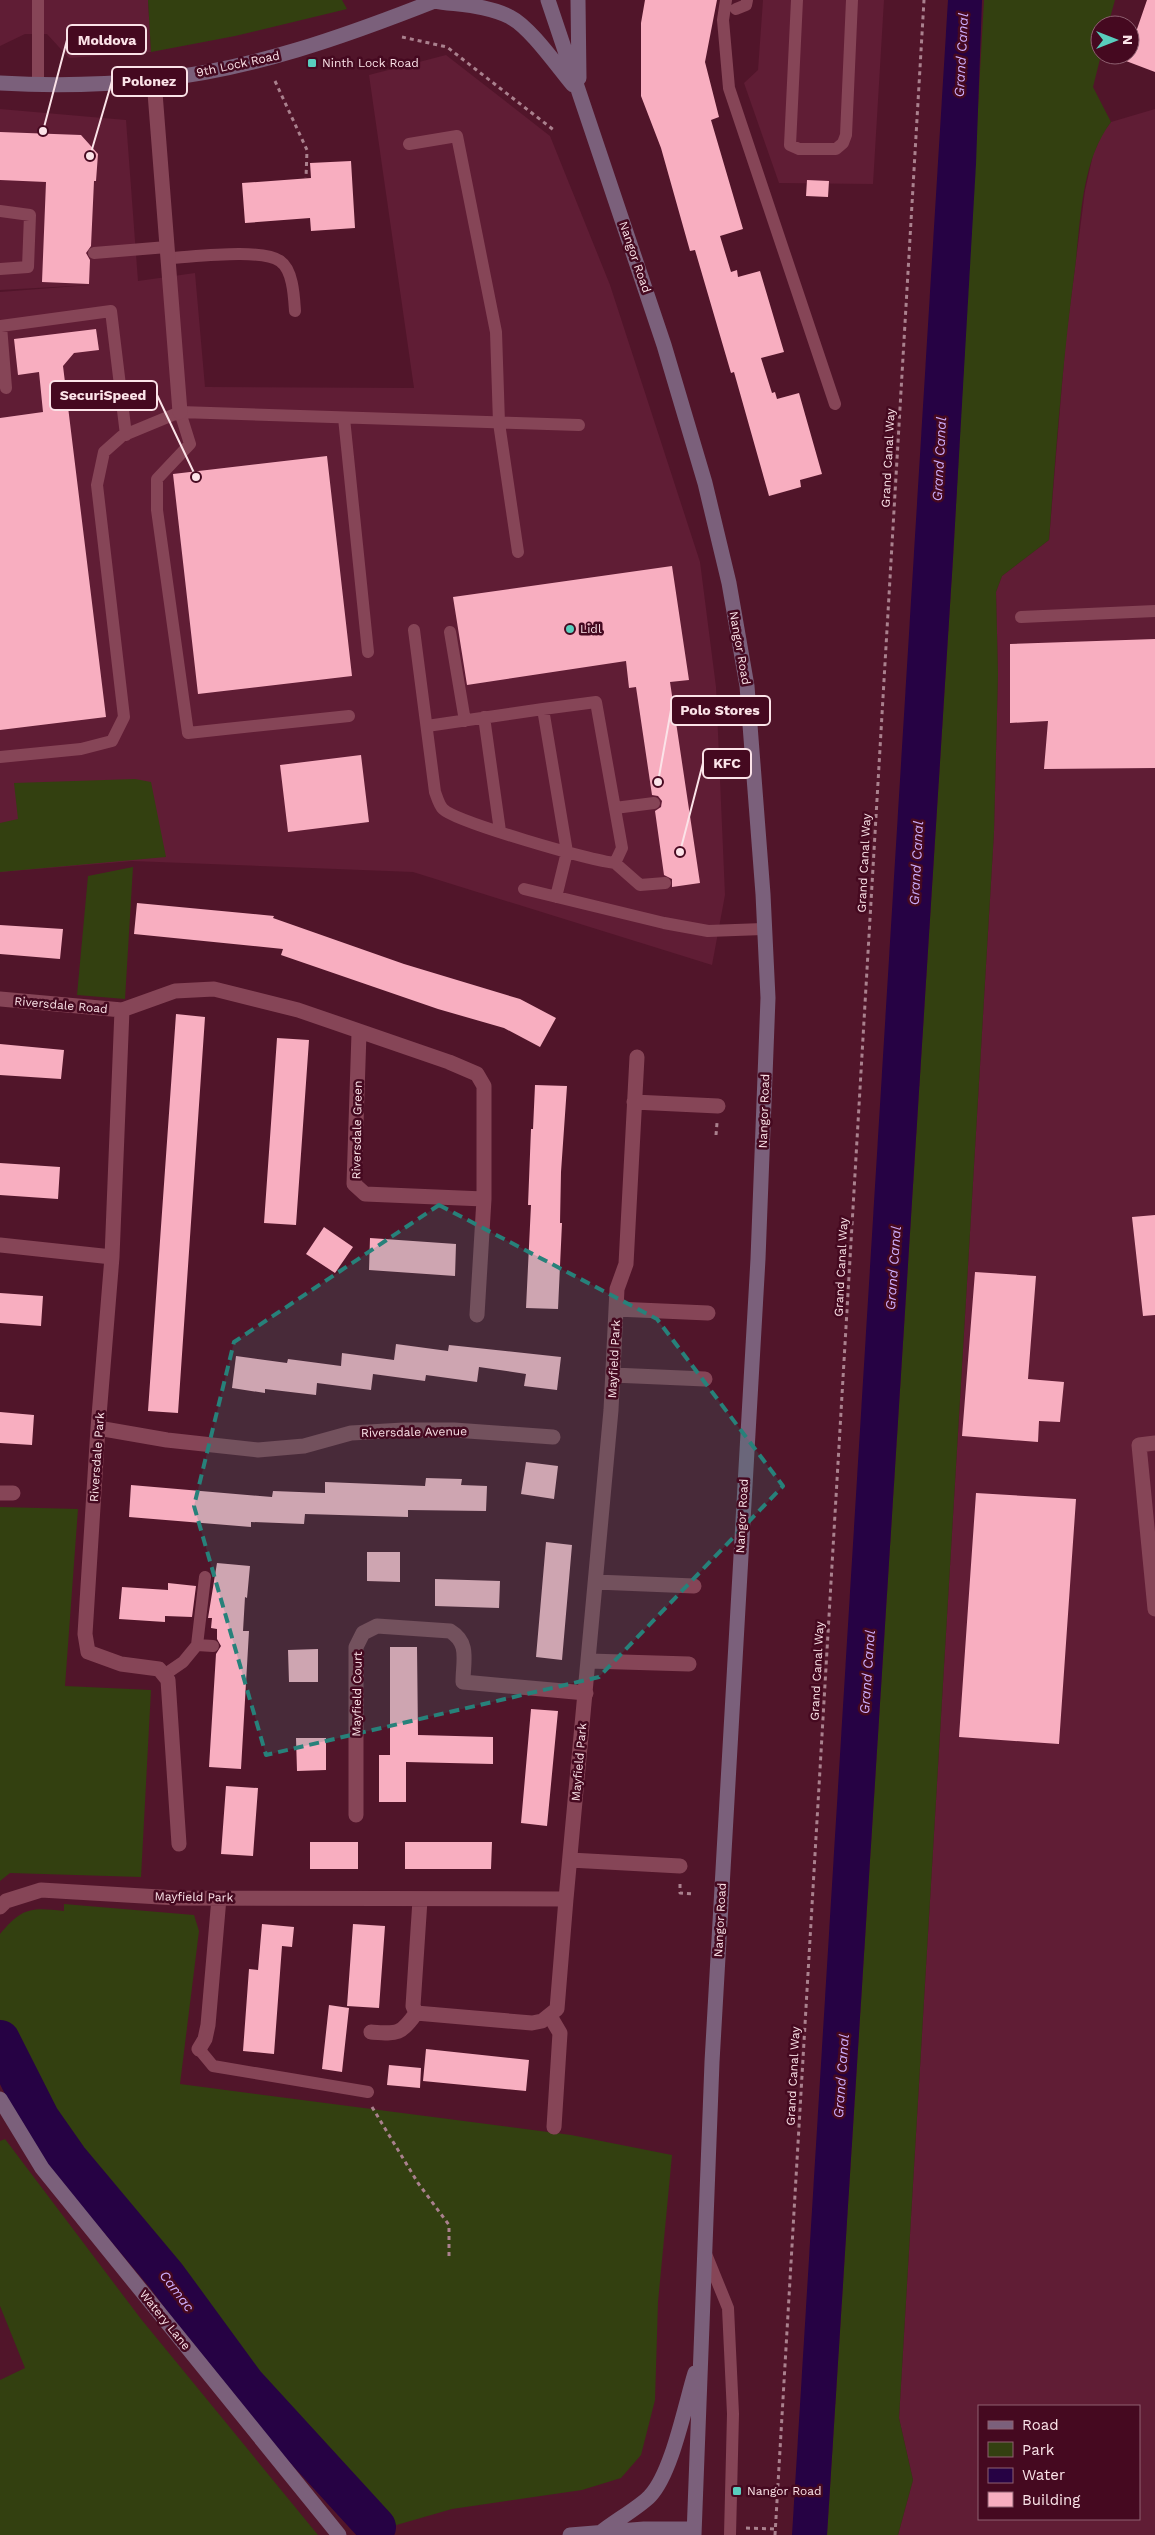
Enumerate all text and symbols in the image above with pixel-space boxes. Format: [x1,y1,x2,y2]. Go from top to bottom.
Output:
water label: Grand Canal [951,12,971,98]
north arrow [1090,15,1140,65]
callout: Moldova [67,25,146,54]
text: Moldova [78,32,137,48]
text: N [1120,35,1136,45]
street label: 9th Lock Road [195,48,281,80]
place label: Ninth Lock Road [322,56,419,70]
marker: Ninth Lock Road [306,57,318,69]
callout: Polonez [112,67,187,96]
text: Polonez [122,73,176,89]
street label: Nangor Road [616,219,654,295]
callout: SecuriSpeed [50,381,157,410]
text: SecuriSpeed [60,387,146,403]
street label: Grand Canal Way [878,407,898,508]
water label: Grand Canal [929,416,949,502]
street label: Nangor Road [727,610,753,686]
place label: Lidl [580,622,602,636]
marker: Lidl [564,623,576,635]
callout: Polo Stores [671,696,770,725]
text: Polo Stores [680,702,760,718]
callout: KFC [703,749,751,778]
text: KFC [713,755,741,771]
street label: Grand Canal Way [854,812,874,913]
water label: Grand Canal [906,820,926,906]
street label: Riversdale Road [14,994,108,1016]
street label: Nangor Road [756,1074,772,1148]
street label: Riversdale Green [349,1080,365,1180]
street label: Grand Canal Way [831,1216,851,1317]
water label: Grand Canal [882,1225,904,1311]
street label: Mayfield Park [605,1319,623,1399]
street label: Riversdale Park [87,1411,107,1502]
street label: Riversdale Avenue [361,1424,467,1440]
street label: Nangor Road [733,1478,751,1554]
street label: Grand Canal Way [807,1620,827,1721]
water label: Grand Canal [856,1629,878,1715]
street label: Mayfield Court [349,1651,365,1737]
street label: Mayfield Park [569,1722,589,1802]
street label: Nangor Road [711,1882,729,1958]
street label: Mayfield Park [155,1889,234,1905]
street label: Grand Canal Way [783,2025,803,2126]
water label: Grand Canal [830,2033,852,2119]
water label: Camac [156,2267,198,2315]
street label: Watery Lane [137,2287,193,2353]
legend [978,2405,1140,2520]
text: Road [1022,2416,1059,2434]
text: Park [1022,2441,1055,2459]
text: Water [1022,2466,1065,2484]
place label: Nangor Road [747,2484,822,2498]
marker: Nangor Road [731,2485,743,2497]
text: Building [1022,2491,1080,2509]

